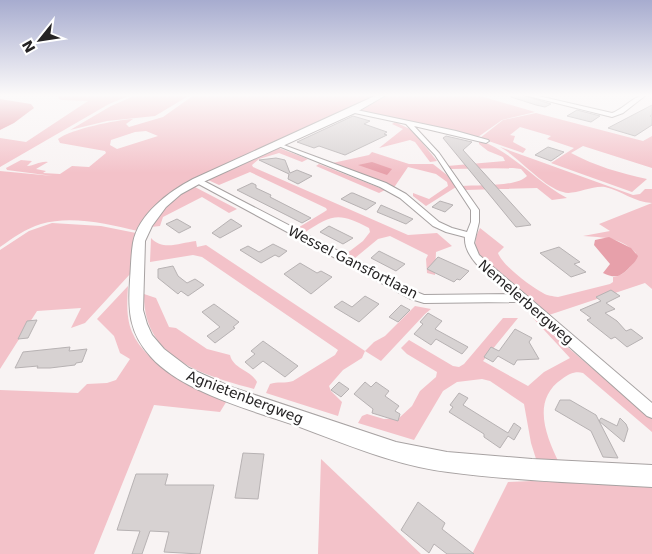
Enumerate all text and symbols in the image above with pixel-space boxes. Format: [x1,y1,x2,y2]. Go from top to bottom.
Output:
north arrow [15,15,65,65]
text: N [19,37,39,56]
street label: Wessel Gansfortlaan [285,222,421,302]
street label: Nemelerbergweg [475,256,577,348]
street label: Agnietenbergweg [184,367,306,427]

